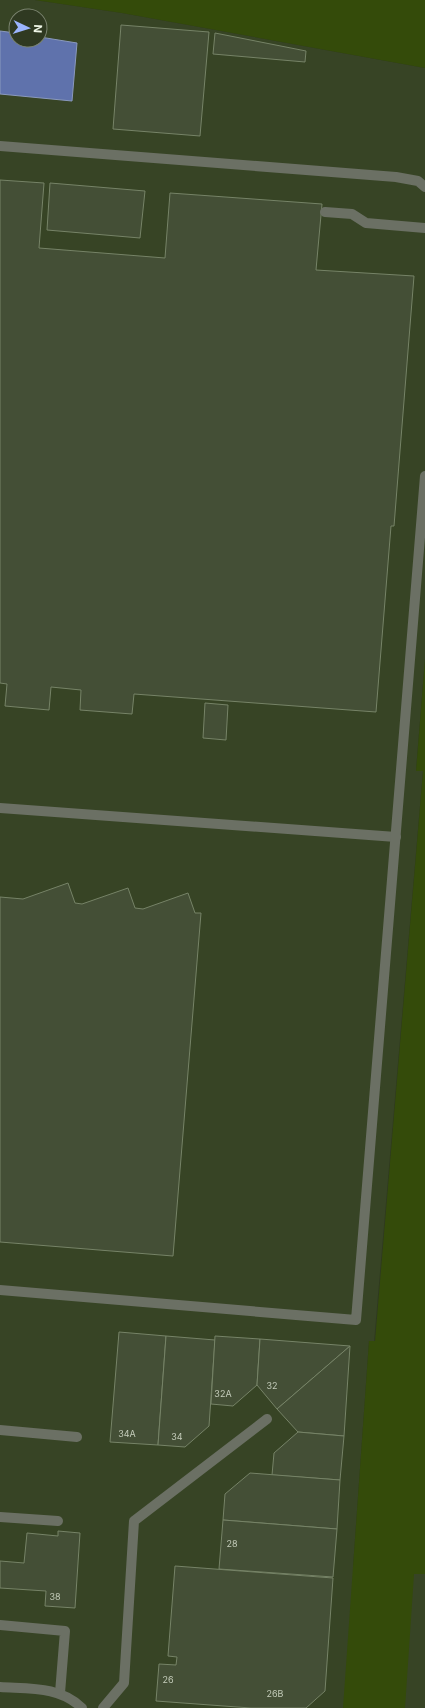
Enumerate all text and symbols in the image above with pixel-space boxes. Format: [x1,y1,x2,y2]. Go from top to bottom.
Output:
north arrow [8,8,48,48]
text: N [31,24,45,33]
house number: 32 [266,1380,278,1391]
house number: 32A [214,1388,232,1399]
house number: 34A [118,1428,136,1439]
house number: 34 [171,1431,183,1442]
house number: 28 [226,1538,238,1549]
house number: 38 [49,1591,61,1602]
house number: 26 [162,1674,174,1685]
house number: 26B [267,1688,284,1699]

